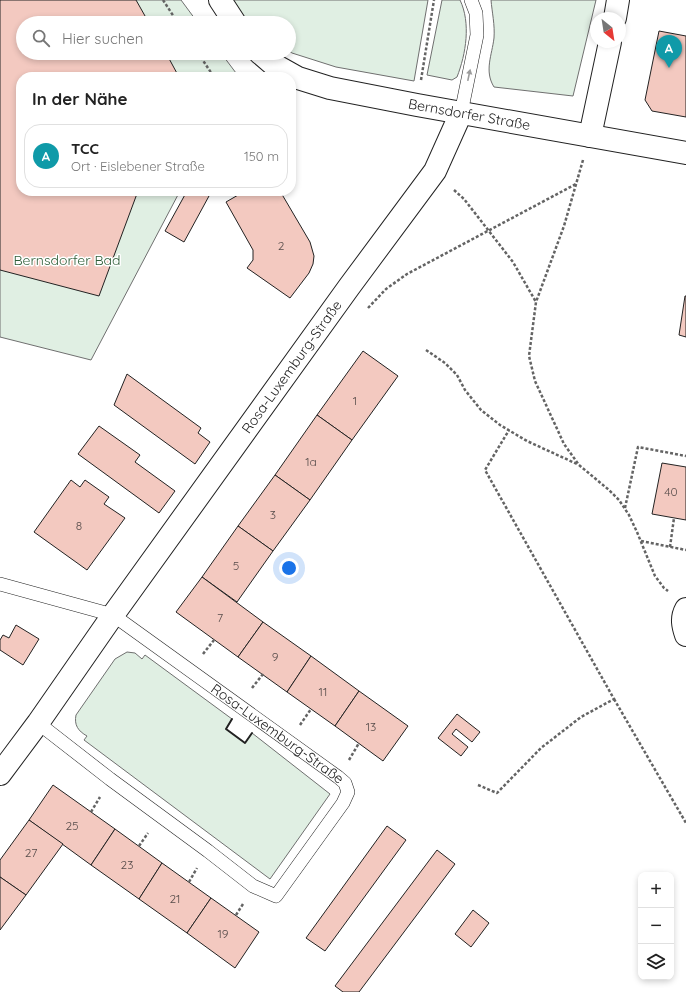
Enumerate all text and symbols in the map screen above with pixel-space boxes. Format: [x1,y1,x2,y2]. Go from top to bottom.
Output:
north arrow [590,12,626,48]
search box [16,16,296,60]
icon: search [30,27,52,49]
text: Hier suchen [62,29,143,48]
pin: A [656,35,682,68]
one-way arrow [466,68,472,81]
text: In der Nähe [32,88,128,109]
street label: Bernsdorfer Straße [407,94,532,134]
text: TCC [71,139,99,158]
text: A [42,148,50,164]
text: 150 m [244,148,279,164]
text: Ort · Eislebener Straße [71,158,205,174]
house number: 2 [278,238,285,253]
park label: Bernsdorfer Bad [13,251,121,269]
street label: Rosa-Luxemburg-Straße [238,297,346,437]
house number: 1 [353,393,357,408]
house number: 1a [305,454,317,469]
house number: 40 [664,484,678,499]
house number: 3 [270,507,276,522]
house number: 8 [76,518,82,533]
house number: 5 [233,558,239,573]
your location [279,558,299,578]
house number: 7 [217,610,223,625]
house number: 9 [272,649,279,664]
street label: Rosa-Luxemburg-Straße [208,680,348,787]
house number: 11 [319,684,327,699]
house number: 13 [366,719,376,734]
house number: 25 [65,818,79,833]
house number: 27 [25,845,37,860]
house number: 23 [121,857,133,872]
map controls [638,872,674,980]
button: + [638,872,674,908]
house number: 21 [169,891,181,906]
button: − [638,908,674,944]
house number: 19 [217,926,229,941]
button: layers [638,944,674,980]

